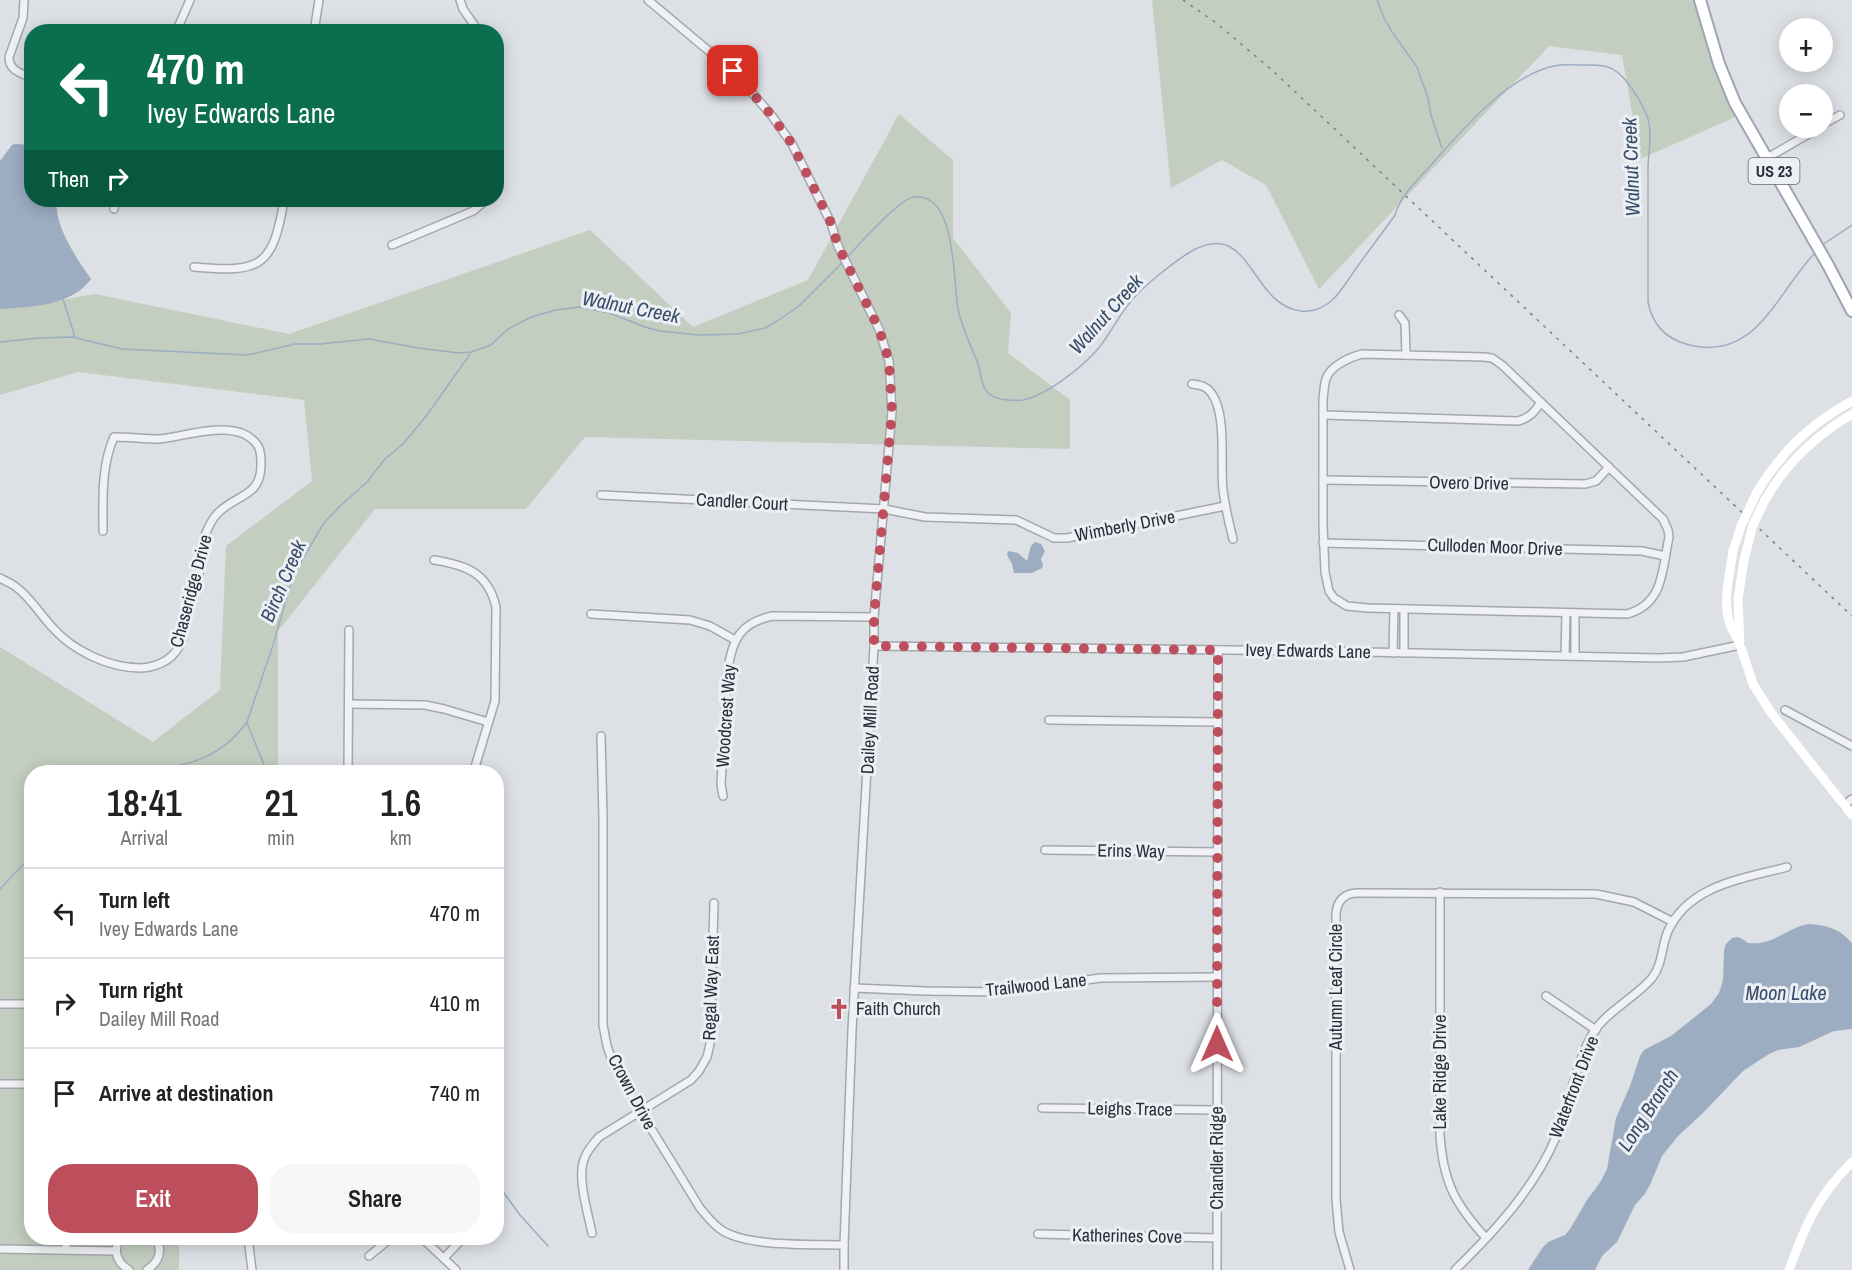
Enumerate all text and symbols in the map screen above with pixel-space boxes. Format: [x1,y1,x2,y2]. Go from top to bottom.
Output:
map controls [1779,18,1833,138]
button: + [1779,18,1833,72]
text: 470 m [147,41,245,97]
pin [707,45,758,96]
icon: left [48,48,126,126]
icon: arrive [716,54,749,87]
button: − [1779,84,1833,138]
text: Ivey Edwards Lane [147,95,335,131]
water label: Walnut Creek [1615,116,1646,217]
road number: US 23 [1748,158,1800,184]
icon: right [101,162,134,195]
text: Then [48,164,89,194]
water label: Walnut Creek [1062,267,1149,359]
water label: Walnut Creek [580,284,683,329]
street label: Overo Drive [1429,469,1509,496]
street label: Candler Court [695,487,789,516]
street label: Wimberly Drive [1073,504,1177,547]
street label: Chaseridge Drive [163,532,218,650]
street label: Culloden Moor Drive [1427,532,1563,561]
water label: Birch Creek [253,535,312,626]
street label: Ivey Edwards Lane [1245,637,1371,664]
street label: Woodcrest Way [709,663,742,768]
street label: Dailey Mill Road [854,665,885,775]
text: 18:41 [107,779,182,827]
text: 21 [265,779,297,827]
text: 1.6 [380,779,421,827]
text: Arrival [121,824,168,851]
text: min [267,824,295,851]
text: km [390,824,412,851]
street label: Erins Way [1097,837,1166,864]
text: Turn left [99,885,170,915]
icon: left [48,897,81,930]
text: 470 m [430,898,480,928]
text: Ivey Edwards Lane [99,915,238,942]
street label: Autumn Leaf Circle [1323,924,1348,1051]
street label: Regal Way East [696,935,725,1041]
street label: Trailwood Lane [984,967,1088,1002]
text: Turn right [99,975,183,1005]
water label: Moon Lake [1745,979,1827,1006]
icon: right [48,987,81,1020]
text: 410 m [430,988,480,1018]
place label: Faith Church [856,996,941,1021]
church icon: Faith Church [827,997,851,1021]
text: Dailey Mill Road [99,1005,219,1032]
position arrow [1185,1012,1249,1076]
street label: Lake Ridge Drive [1427,1015,1452,1129]
street label: Waterfront Drive [1543,1032,1605,1142]
street label: Crown Drive [602,1050,663,1134]
water label: Long Branch [1611,1063,1684,1156]
icon: arrive [48,1077,81,1110]
text: Arrive at destination [99,1078,273,1108]
text: 740 m [430,1078,480,1108]
street label: Leighs Trace [1087,1095,1173,1122]
street label: Chandler Ridge [1204,1106,1229,1210]
button: Exit [48,1164,258,1233]
button: Share [270,1164,480,1233]
street label: Katherines Cove [1072,1222,1182,1249]

